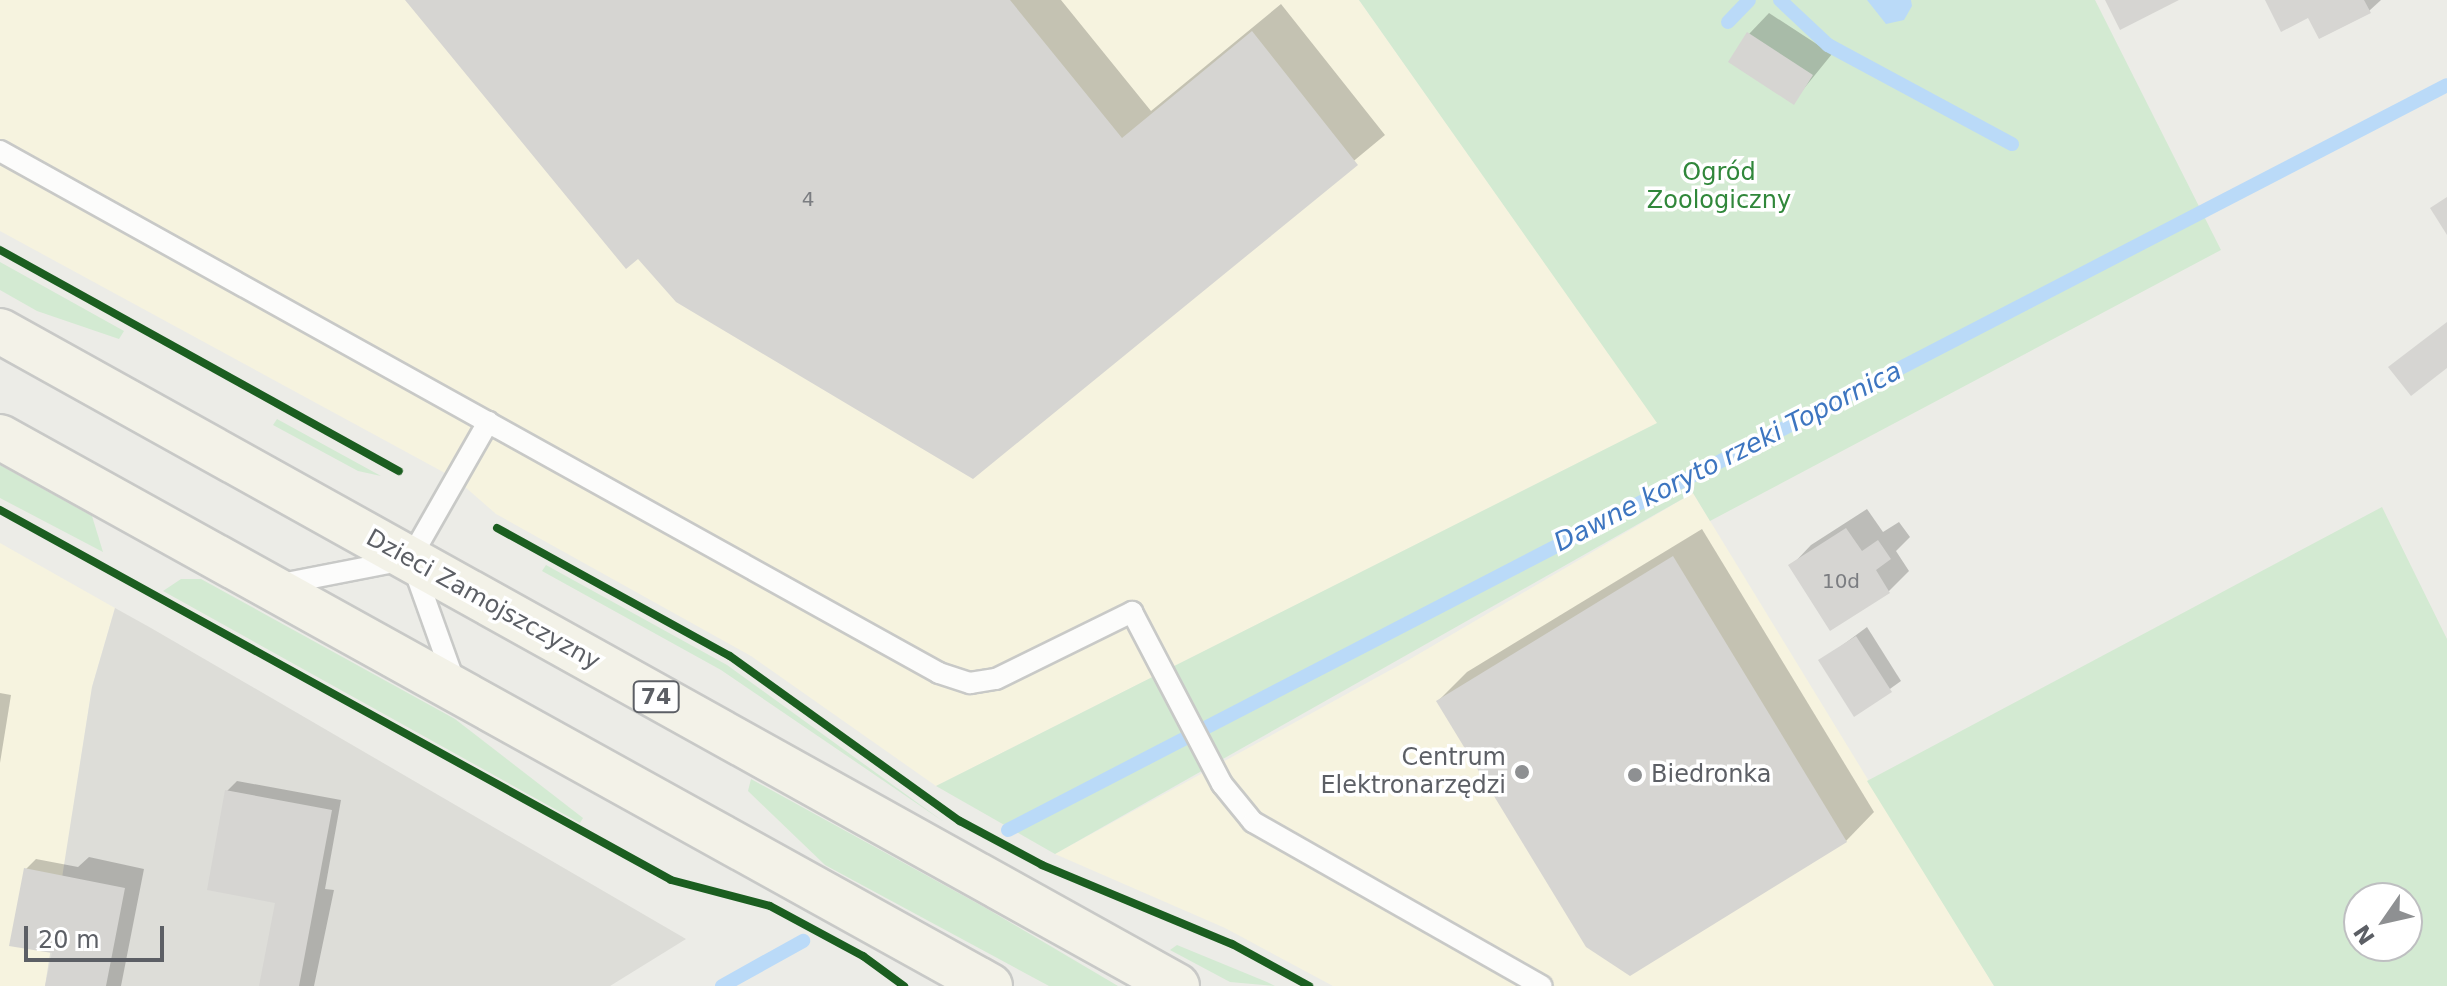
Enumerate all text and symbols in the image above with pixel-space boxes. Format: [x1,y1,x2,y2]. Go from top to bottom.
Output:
park label: Ogród Zoologiczny [1647,159,1791,215]
house number: 4 [802,187,814,211]
water label: Dawne koryto rzeki Topornica [1549,356,1907,558]
street label: Dzieci Zamojszczyzny [361,524,605,676]
house number: 10d [1822,569,1860,593]
road number: 74 [632,679,680,715]
place label: Centrum Elektronarzędzi [1320,744,1506,800]
place label: Biedronka [1651,761,1772,789]
marker: Centrum Elektronarzędzi [1513,763,1531,781]
marker: Biedronka [1626,766,1644,784]
north arrow [2343,882,2423,962]
scale bar [28,910,168,960]
text: N [2349,920,2380,949]
text: 20 m [38,926,100,954]

